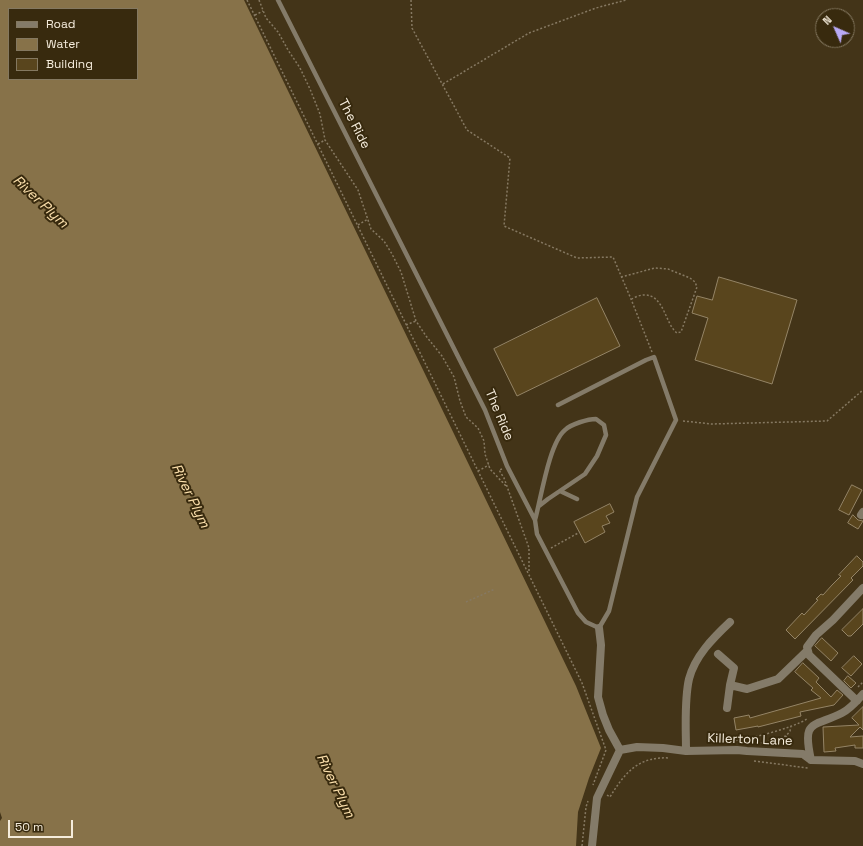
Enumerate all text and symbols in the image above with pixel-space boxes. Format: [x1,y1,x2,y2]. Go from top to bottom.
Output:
legend [8,8,138,80]
north arrow [815,8,855,48]
text: N [820,13,835,28]
text: Road [46,16,75,32]
text: Water [46,36,80,52]
text: Building [46,56,93,72]
street label: The Ride [335,96,373,152]
water label: River Plym [9,172,71,232]
street label: The Ride [481,387,517,443]
water label: River Plym [167,461,213,531]
street label: Killerton Lane [707,731,793,749]
water label: River Plym [312,751,358,821]
scale bar [10,812,75,838]
text: 50 m [15,819,43,835]

